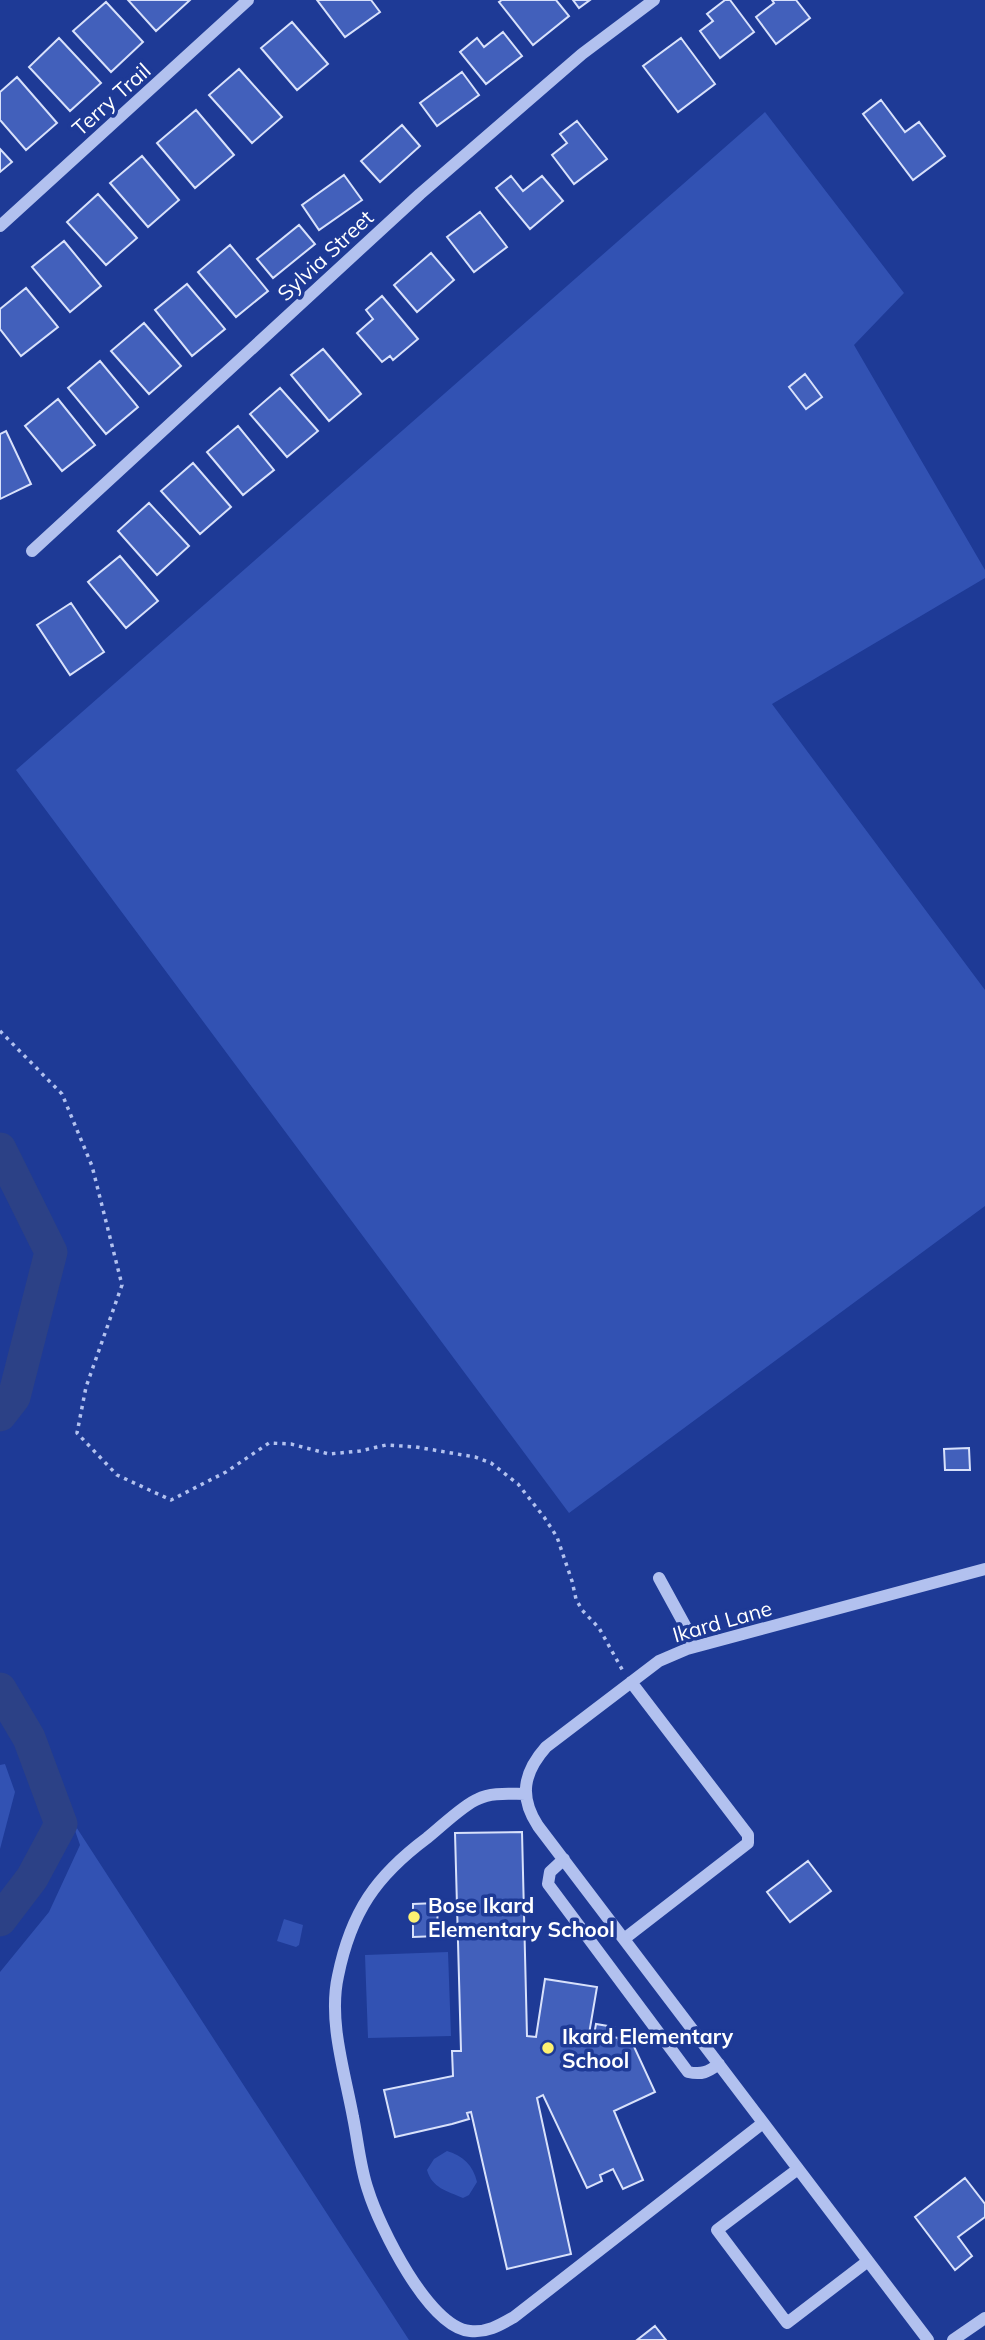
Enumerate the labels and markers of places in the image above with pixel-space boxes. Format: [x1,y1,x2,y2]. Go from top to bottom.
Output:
place label: Bose Ikard Elementary School [428,1892,615,1942]
marker: Bose Ikard Elementary School [406,1909,422,1925]
place label: Ikard Elementary School [562,2023,734,2073]
marker: Ikard Elementary School [540,2040,556,2056]

